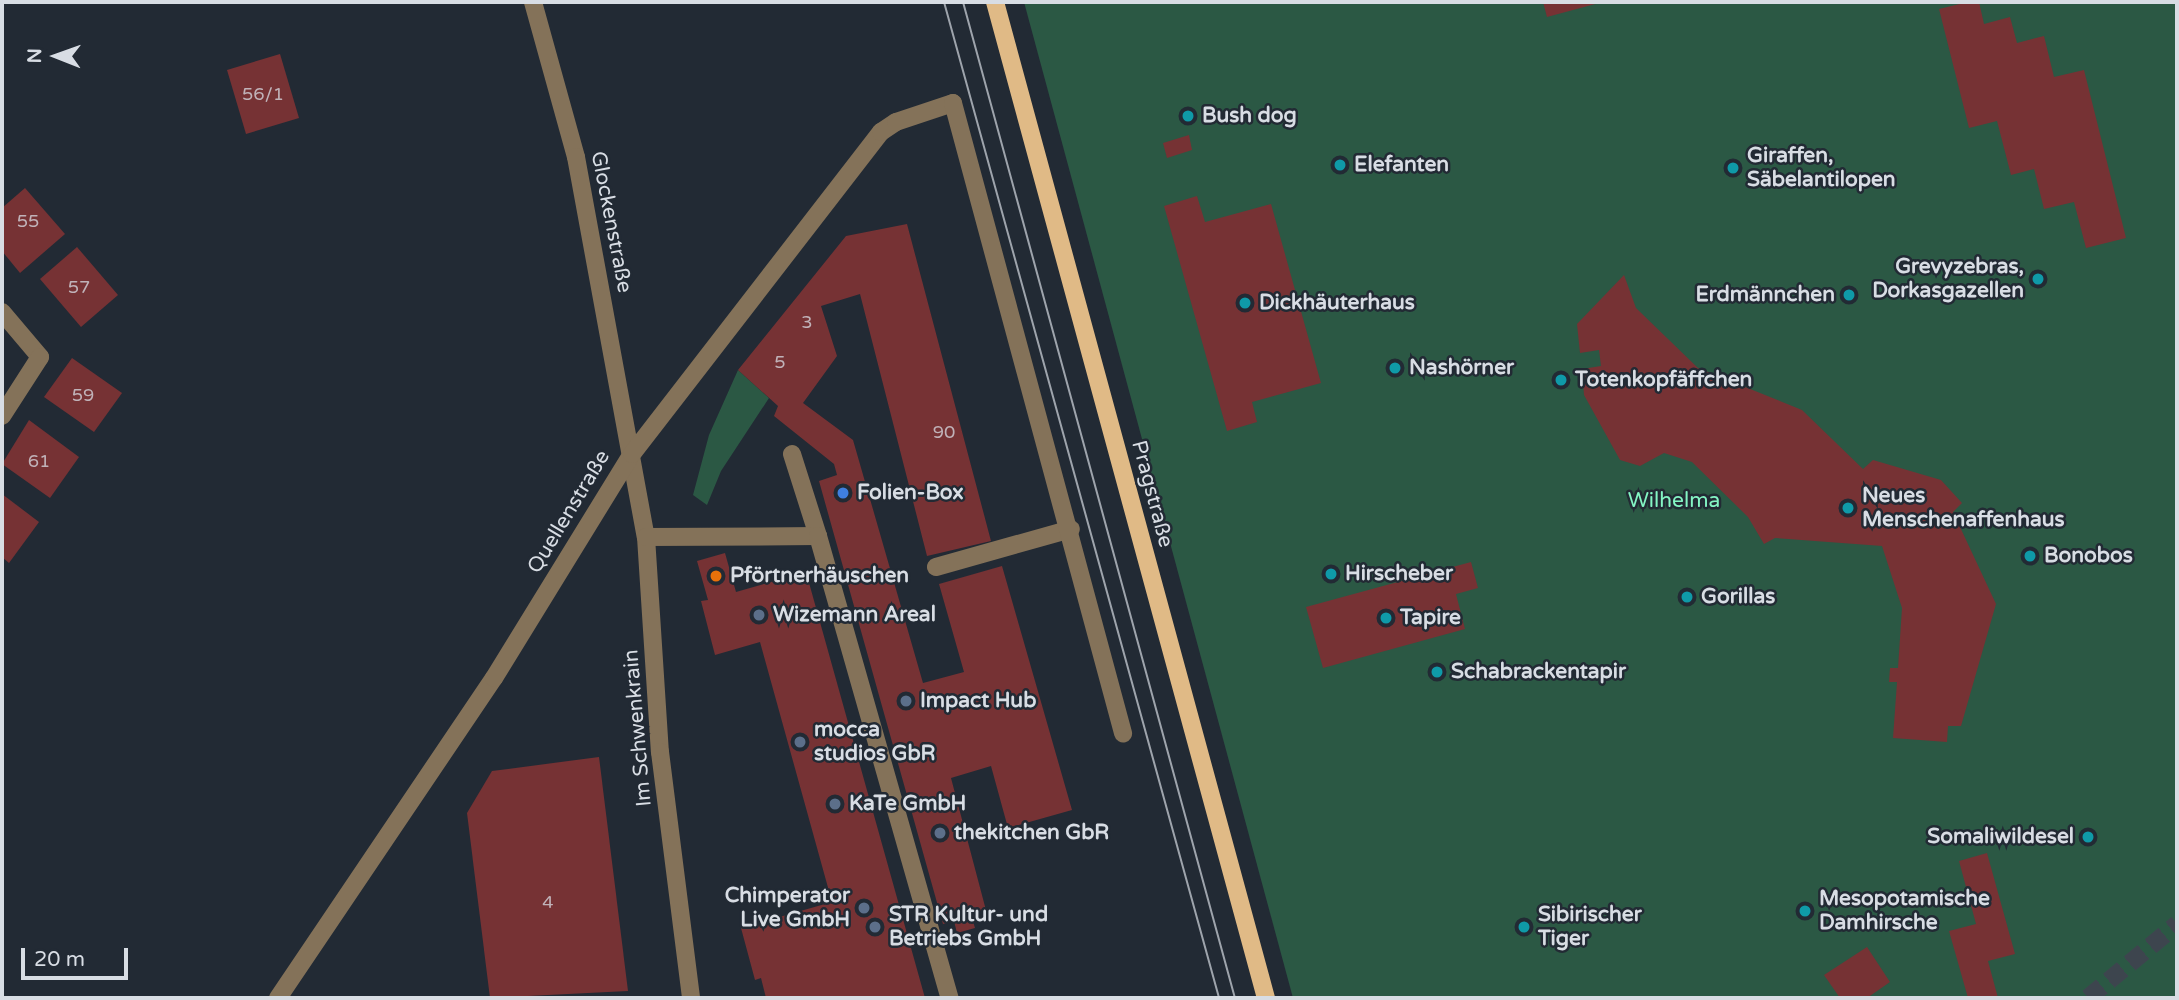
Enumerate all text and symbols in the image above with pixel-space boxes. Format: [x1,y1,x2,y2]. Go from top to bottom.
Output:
north arrow [21,21,91,91]
text: N [24,48,46,63]
house number: 56/1 [242,83,284,105]
place label: Bush dog [1202,103,1297,129]
marker: Bush dog [1180,108,1196,124]
place label: Giraffen, Säbelantilopen [1747,143,1896,193]
street label: Glockenstraße [585,149,637,295]
place label: Elefanten [1354,152,1449,178]
marker: Elefanten [1332,157,1348,173]
marker: Giraffen, Säbelantilopen [1725,160,1741,176]
house number: 55 [17,210,39,232]
place label: Grevyzebras, Dorkasgazellen [1872,254,2024,304]
marker: Grevyzebras, Dorkasgazellen [2030,271,2046,287]
house number: 57 [68,276,90,298]
place label: Erdmännchen [1695,282,1835,308]
marker: Erdmännchen [1841,287,1857,303]
place label: Dickhäuterhaus [1259,290,1415,316]
marker: Dickhäuterhaus [1237,295,1253,311]
house number: 3 [801,311,813,333]
house number: 5 [774,351,786,373]
place label: Nashörner [1409,355,1514,381]
marker: Nashörner [1387,360,1403,376]
place label: Totenkopfäffchen [1575,367,1752,393]
marker: Totenkopfäffchen [1553,372,1569,388]
house number: 59 [72,384,94,406]
house number: 90 [933,421,955,443]
street label: Pragstraße [1126,438,1178,550]
street label: Quellenstraße [522,446,616,578]
house number: 61 [28,450,50,472]
place label: Folien-Box [857,480,964,506]
place label: Neues Menschenaffenhaus [1862,483,2065,533]
marker: Folien-Box [835,485,851,501]
park label: Wilhelma [1628,488,1720,514]
marker: Neues Menschenaffenhaus [1840,500,1856,516]
place label: Bonobos [2044,543,2133,569]
marker: Bonobos [2022,548,2038,564]
place label: Hirscheber [1345,561,1453,587]
place label: Pförtnerhäuschen [730,563,909,589]
marker: Hirscheber [1323,566,1339,582]
marker: Pförtnerhäuschen [708,568,724,584]
place label: Gorillas [1701,584,1775,610]
marker: Gorillas [1679,589,1695,605]
place label: Wizemann Areal [773,602,936,628]
place label: Tapire [1400,605,1461,631]
marker: Wizemann Areal [751,607,767,623]
marker: Tapire [1378,610,1394,626]
street label: Im Schwenkrain [619,648,657,808]
place label: Schabrackentapir [1451,659,1626,685]
marker: Schabrackentapir [1429,664,1445,680]
place label: Impact Hub [920,688,1036,714]
marker: Impact Hub [898,693,914,709]
place label: mocca studios GbR [814,717,935,767]
marker: mocca studios GbR [792,734,808,750]
place label: KaTe GmbH [849,791,966,817]
marker: KaTe GmbH [827,796,843,812]
place label: thekitchen GbR [954,820,1109,846]
place label: Somaliwildesel [1927,824,2074,850]
marker: thekitchen GbR [932,825,948,841]
marker: Somaliwildesel [2080,829,2096,845]
place label: Chimperator Live GmbH [725,883,850,933]
place label: Mesopotamische Damhirsche [1819,886,1990,936]
house number: 4 [542,891,554,913]
marker: Chimperator Live GmbH [856,900,872,916]
place label: STR Kultur- und Betriebs GmbH [889,902,1048,952]
place label: Sibirischer Tiger [1538,902,1642,952]
marker: Mesopotamische Damhirsche [1797,903,1813,919]
marker: STR Kultur- und Betriebs GmbH [867,919,883,935]
marker: Sibirischer Tiger [1516,919,1532,935]
scale bar [24,934,131,978]
text: 20 m [34,947,85,972]

